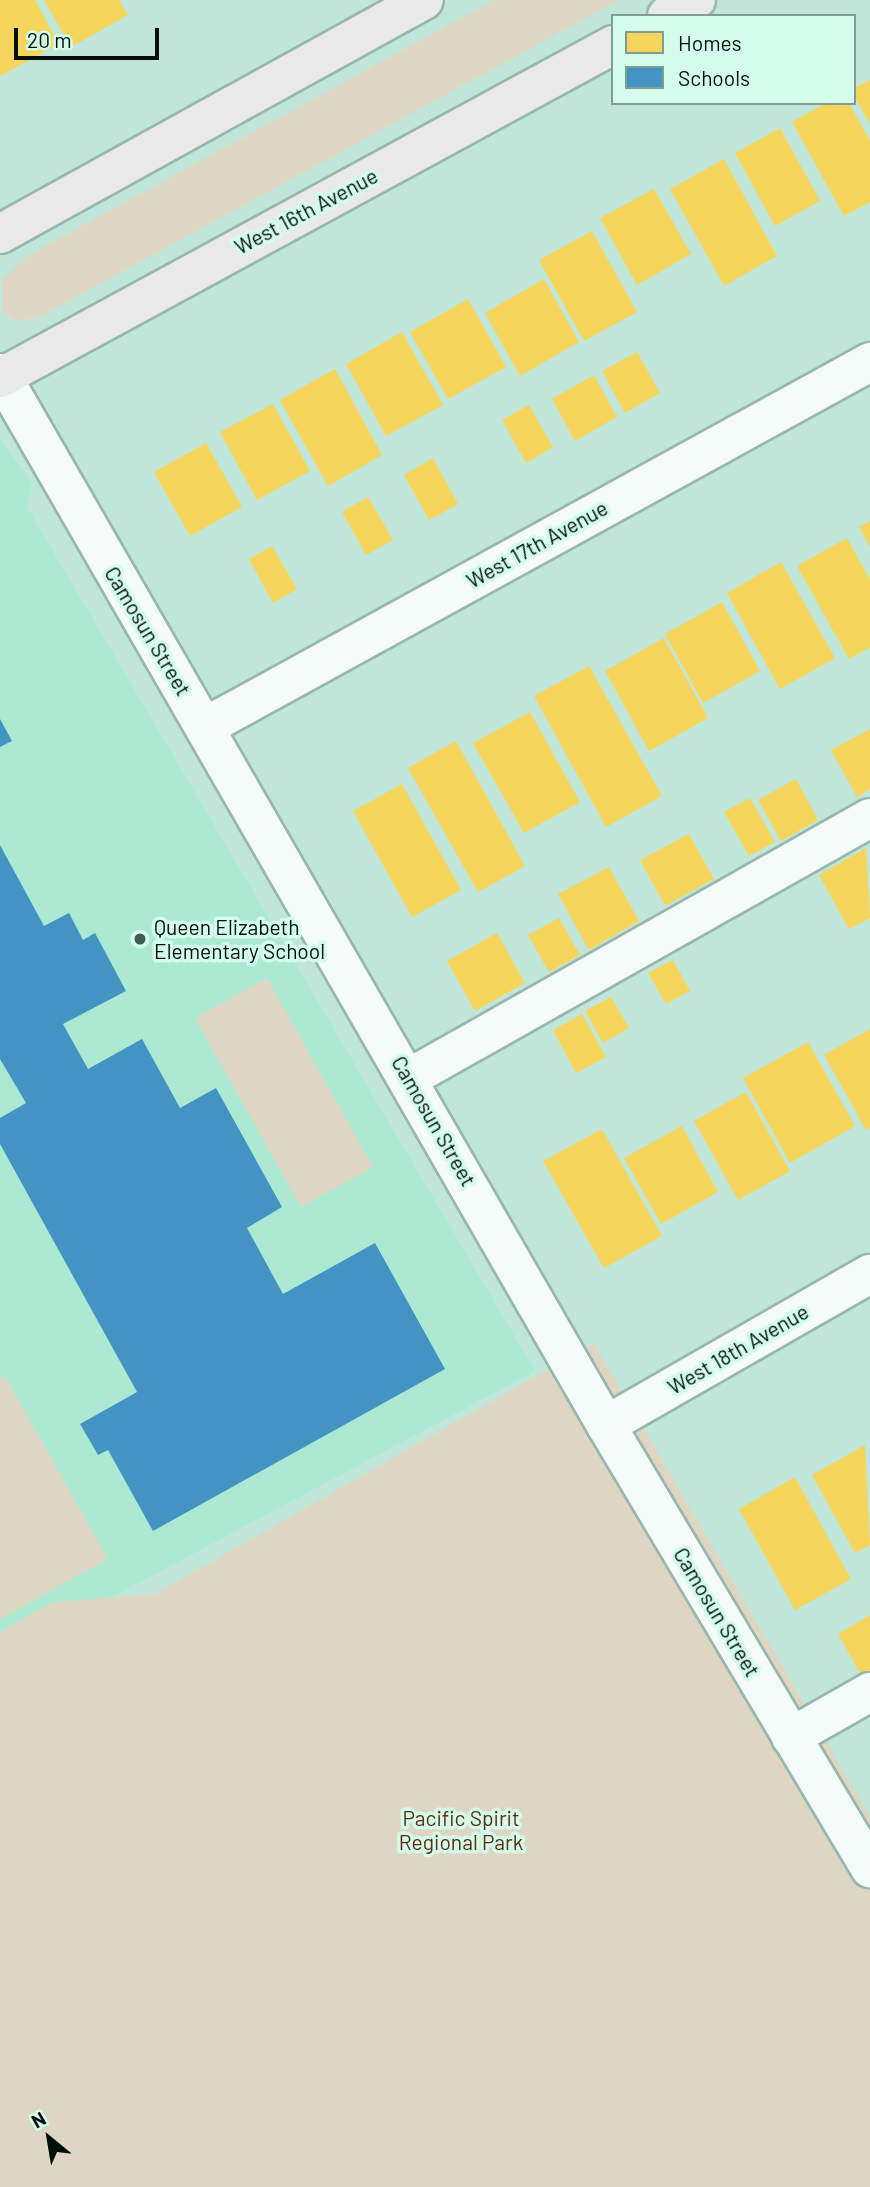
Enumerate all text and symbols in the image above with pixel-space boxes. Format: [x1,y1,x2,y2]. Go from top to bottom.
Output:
scale bar [18,14,163,58]
legend [611,14,856,105]
text: 20 m [27,27,72,52]
text: Homes [678,30,742,55]
text: Schools [678,65,750,90]
street label: West 16th Avenue [230,163,382,259]
street label: West 17th Avenue [462,495,612,593]
street label: Camosun Street [100,562,196,700]
place label: Queen Elizabeth Elementary School [154,914,325,964]
marker: Queen Elizabeth Elementary School [132,931,148,947]
street label: Camosun Street [387,1051,481,1191]
street label: West 18th Avenue [663,1298,813,1400]
street label: Camosun Street [669,1543,765,1681]
park label: Pacific Spirit Regional Park [399,1805,523,1855]
north arrow [14,2103,84,2173]
text: N [27,2106,49,2133]

